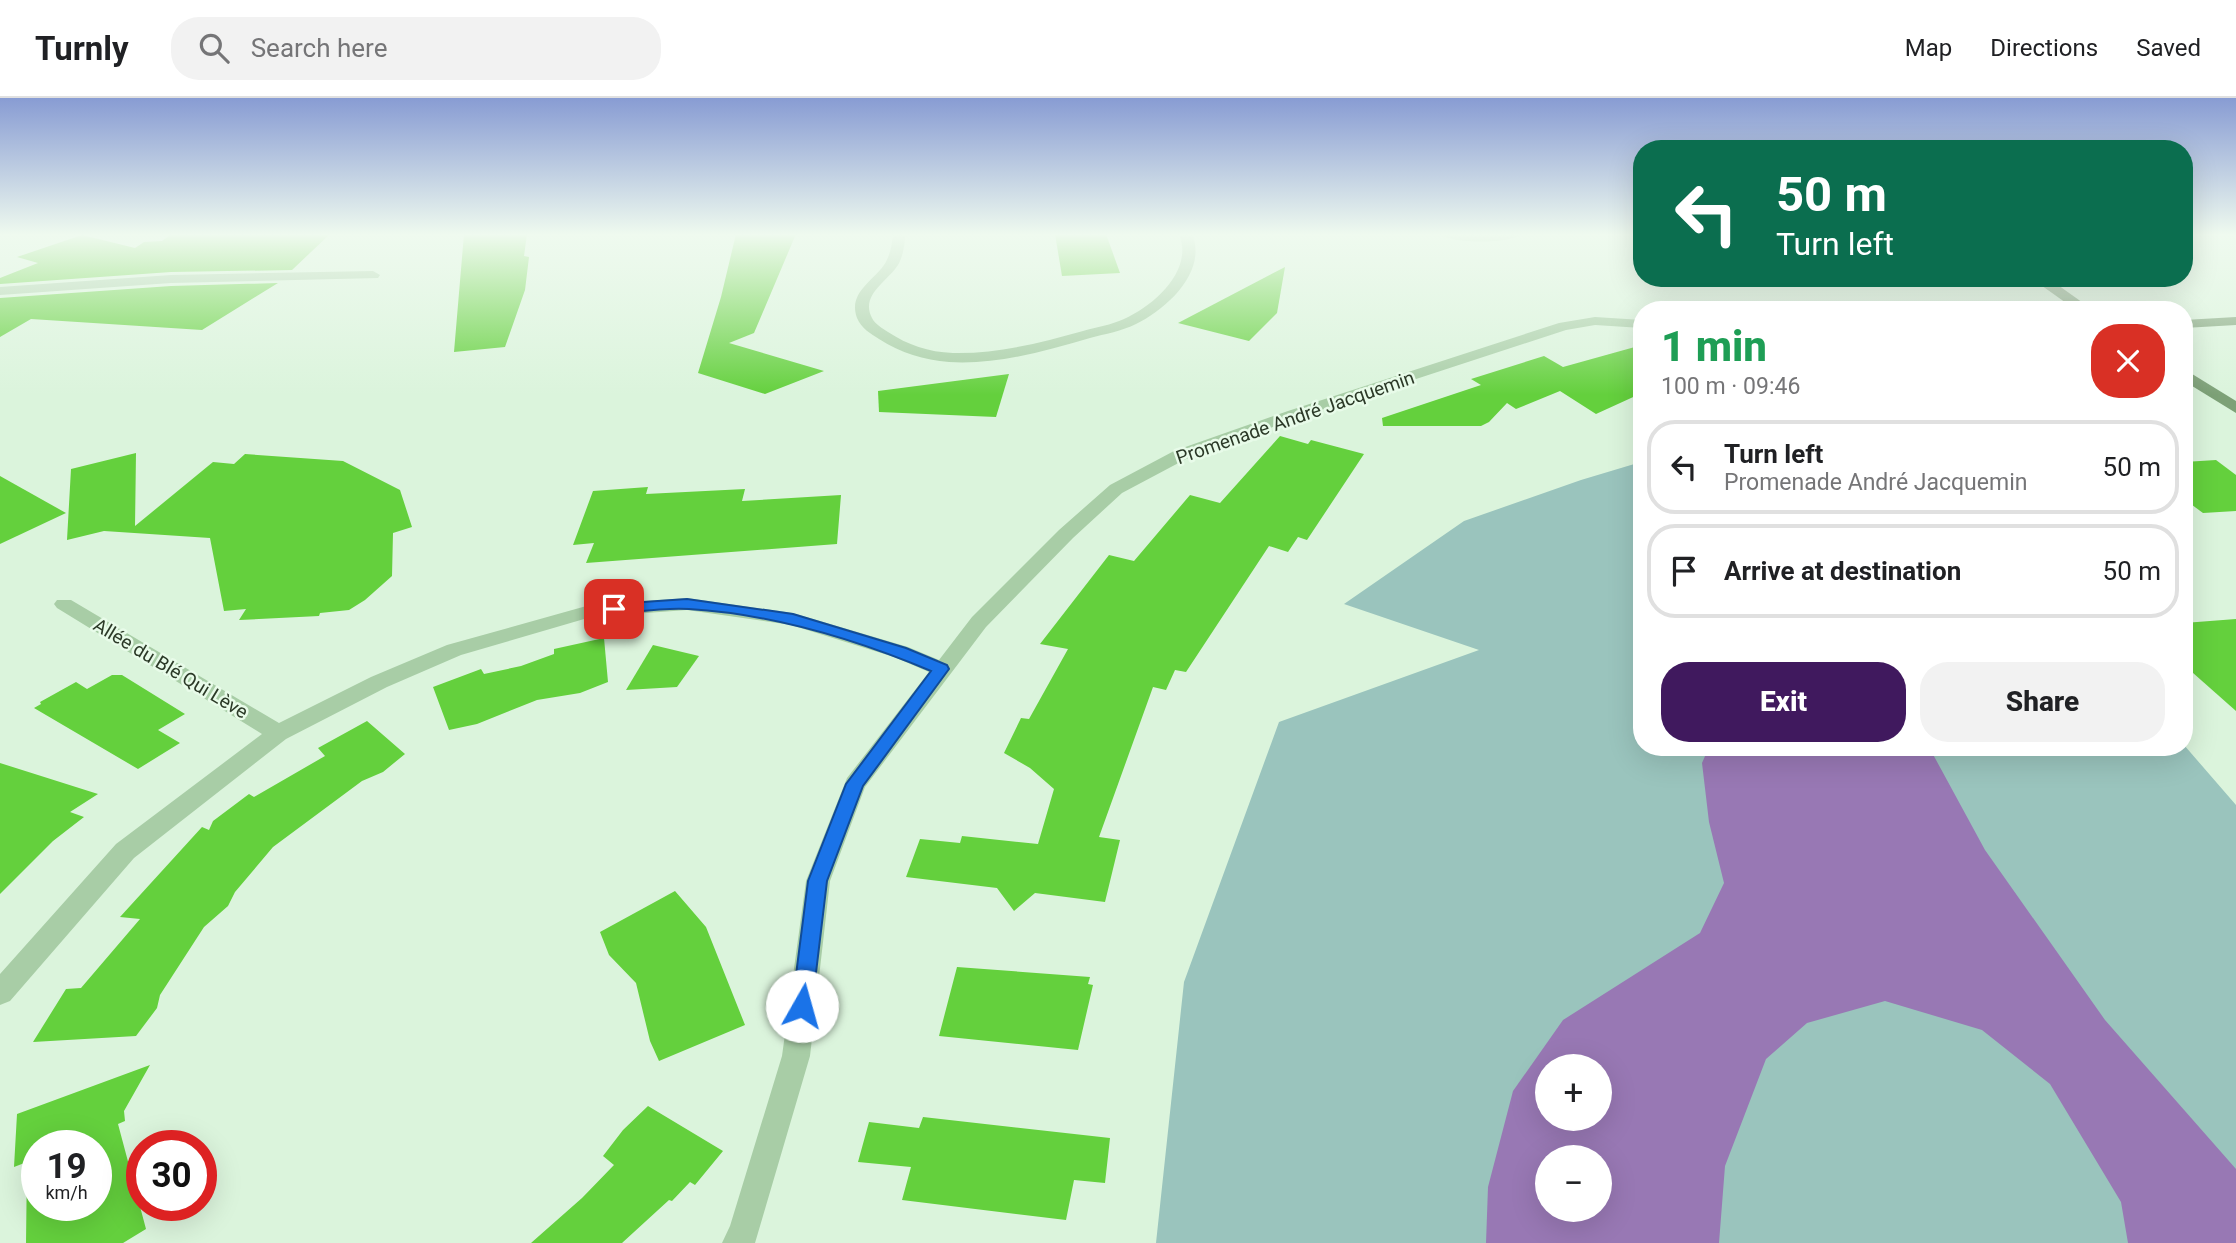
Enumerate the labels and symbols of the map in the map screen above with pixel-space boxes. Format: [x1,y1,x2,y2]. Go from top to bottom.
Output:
street label: Promenade André Jacquemin [1173,366,1417,469]
pin [584,579,644,639]
street label: Allée du Blé Qui Lève [89,613,252,724]
position arrow [765,969,839,1043]
speed limit sign: 30 [126,1130,217,1221]

